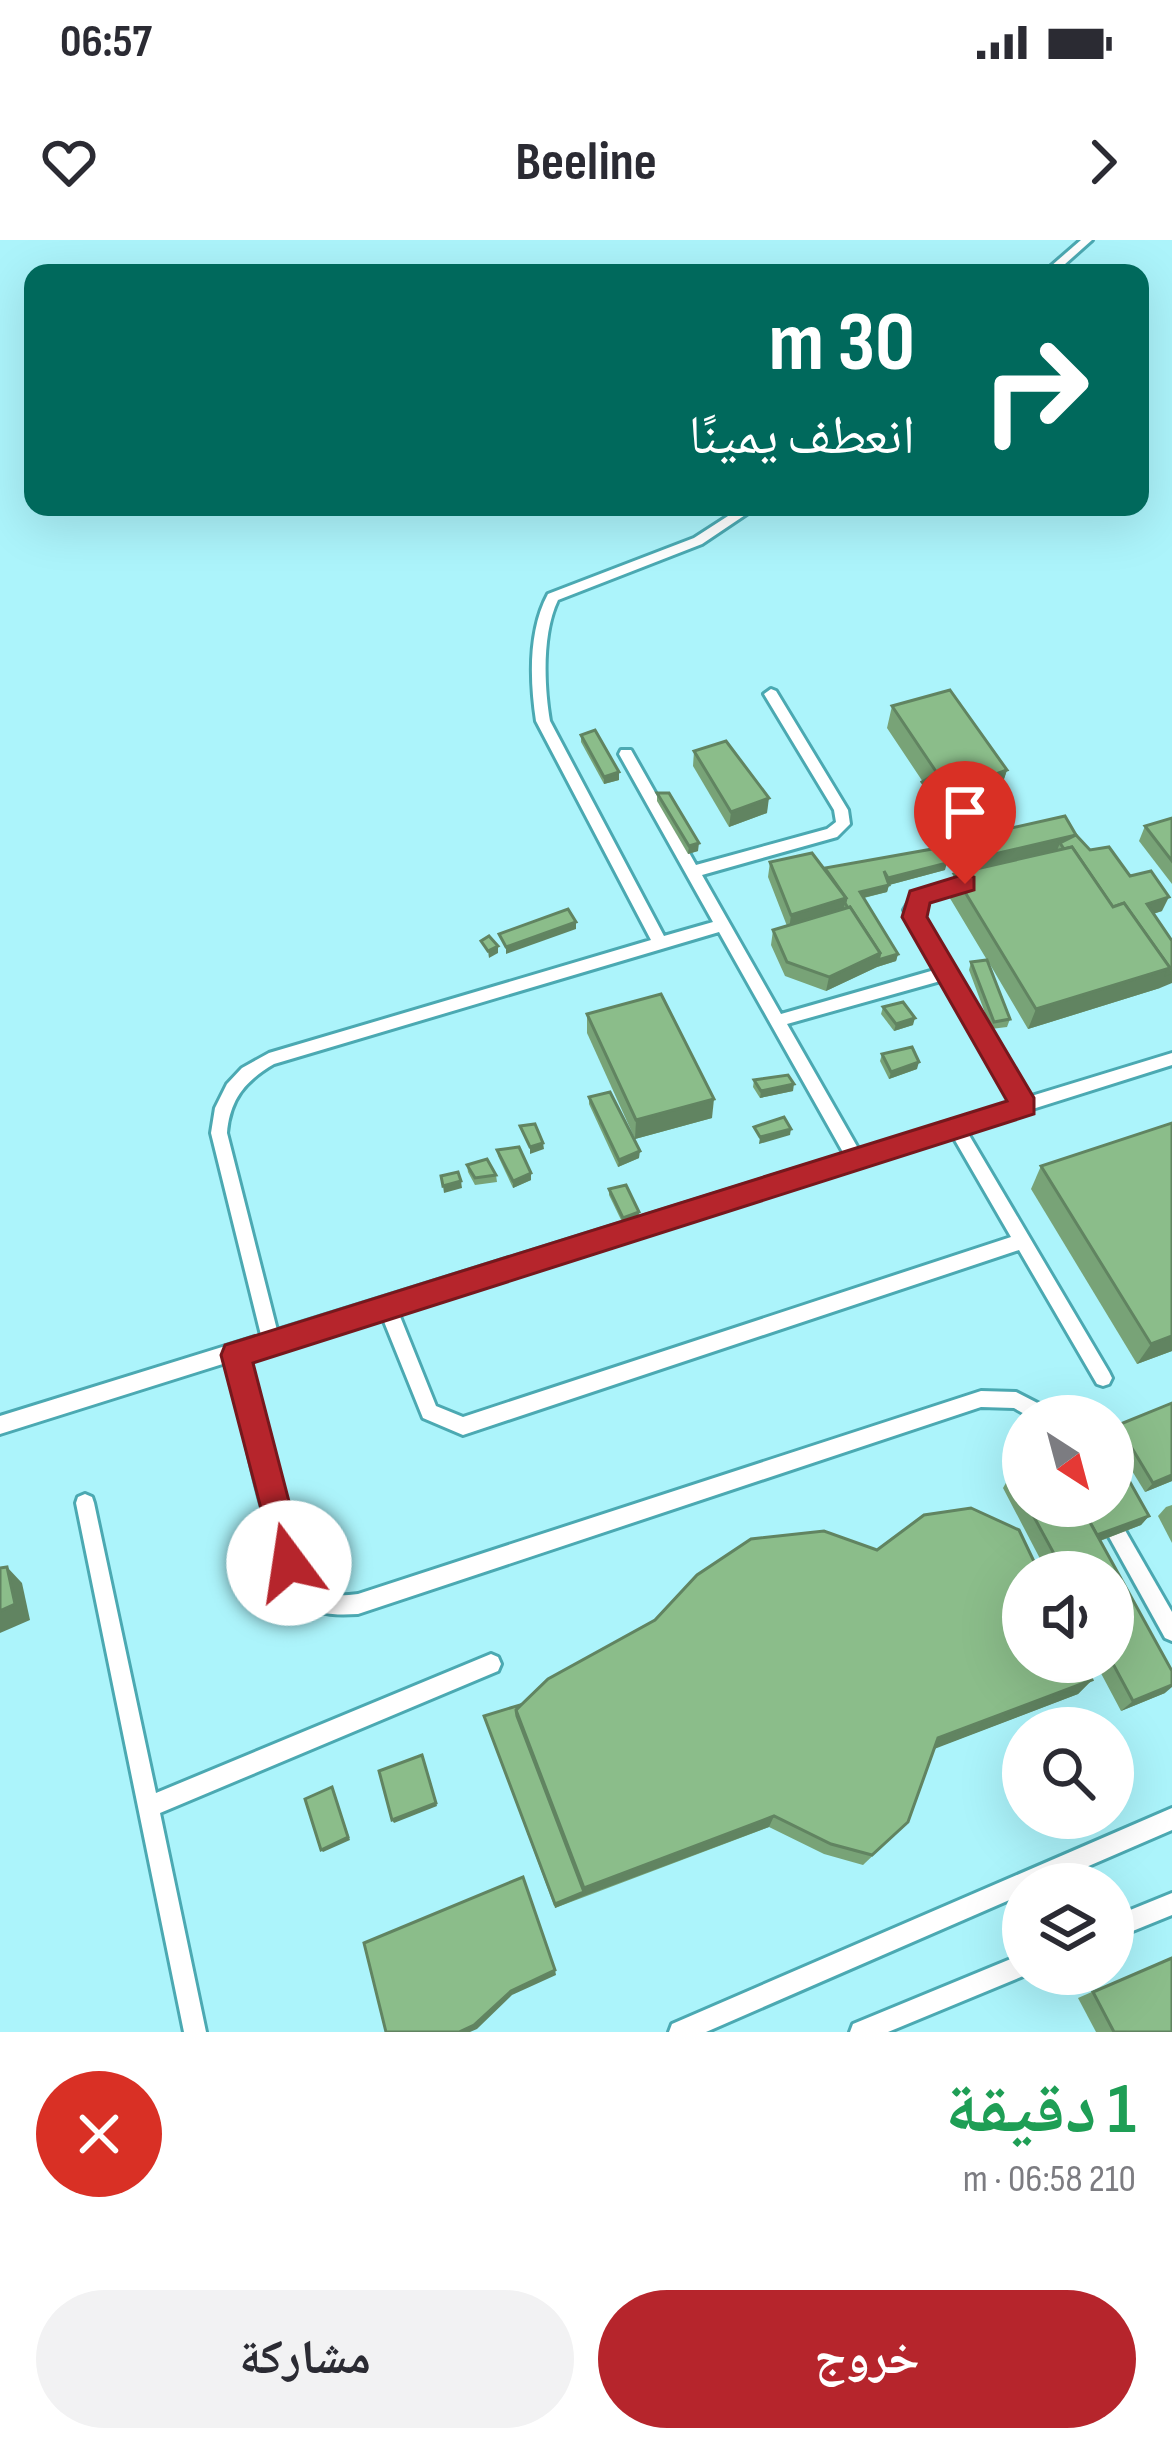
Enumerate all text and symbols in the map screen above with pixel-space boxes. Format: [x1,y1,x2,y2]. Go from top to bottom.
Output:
text: 06:57 [60,15,152,70]
icon: heart [36,129,102,195]
icon: forward [1070,129,1136,195]
text: Beeline [515,130,657,195]
text: 30 m [769,293,915,394]
icon: right [957,312,1113,468]
text: انعطف يمينًا [689,404,915,469]
pin [914,761,1016,884]
icon: arrive [932,779,998,845]
north arrow [1002,1395,1134,1527]
map controls [1002,1395,1134,1995]
position arrow [226,1500,352,1626]
button: sound [1002,1551,1134,1683]
button: search [1002,1707,1134,1839]
button: layers [1002,1863,1134,1995]
text: 1 دقيقة [945,2067,1136,2154]
button: close [36,2071,162,2197]
text: 210 m · 06:58 [963,2156,1136,2203]
button: مشاركة [36,2290,574,2428]
button: خروج [598,2290,1136,2428]

